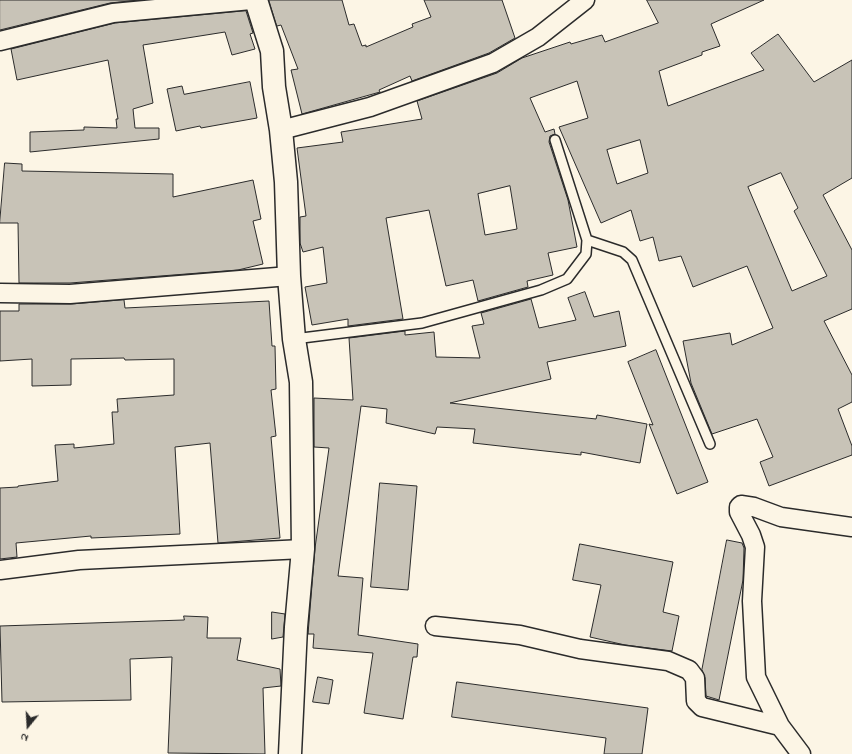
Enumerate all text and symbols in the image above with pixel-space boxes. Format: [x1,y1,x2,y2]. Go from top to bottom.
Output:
north arrow [8,706,48,746]
text: N [18,729,30,746]

